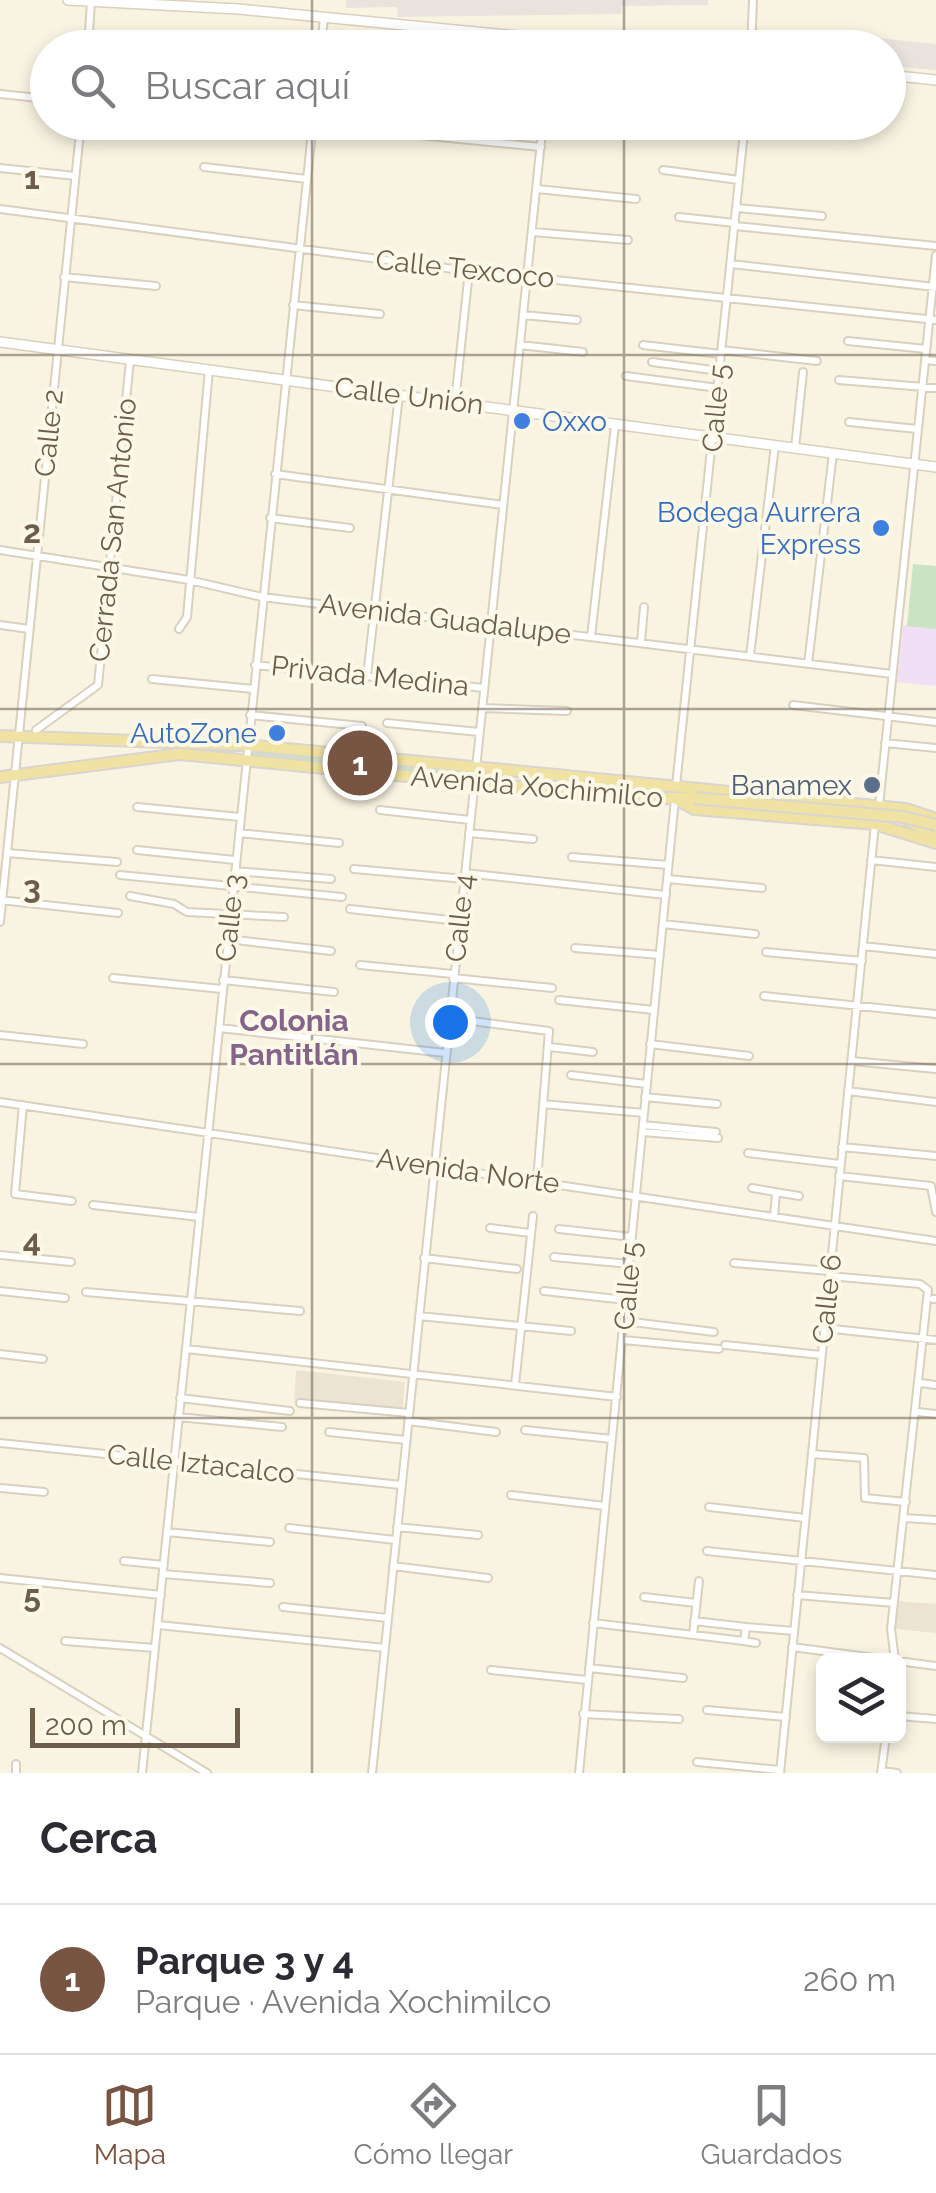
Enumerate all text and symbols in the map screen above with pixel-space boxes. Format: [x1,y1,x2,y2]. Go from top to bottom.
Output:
search box [30,30,906,140]
icon: search [65,58,120,113]
text: Buscar aquí [145,63,350,108]
text: 1 [24,159,40,196]
street label: Calle Texcoco [374,243,556,295]
street label: Calle 5 [696,362,736,454]
street label: Calle Unión [333,371,485,421]
street label: Calle 2 [28,388,70,478]
street label: Cerrada San Antonio [83,396,143,664]
place label: Oxxo [542,405,607,438]
marker: Oxxo [511,410,533,432]
place label: Bodega Aurrera Express [657,496,861,561]
text: 2 [23,513,41,550]
marker: Bodega Aurrera Express [870,517,892,539]
street label: Avenida Guadalupe [317,587,573,651]
street label: Privada Medina [269,649,471,703]
place label: AutoZone [130,717,257,750]
marker: AutoZone [266,722,288,744]
pin: 1 [328,726,392,800]
street label: Avenida Xochimilco [409,760,665,814]
place label: Banamex [731,769,852,802]
marker: Banamex [861,774,883,796]
text: 3 [23,868,41,905]
street label: Calle 3 [209,872,251,964]
street label: Calle 4 [439,872,481,964]
your location [425,997,476,1048]
district label: Colonia Pantitlán [229,1003,359,1072]
street label: Avenida Norte [374,1142,562,1200]
text: 4 [23,1222,41,1259]
street label: Calle 5 [608,1240,648,1332]
street label: Calle 6 [806,1252,848,1346]
street label: Calle Iztacalco [105,1438,297,1490]
text: 5 [23,1577,41,1614]
map controls [816,1653,906,1743]
button: layers [816,1653,906,1743]
scale bar [30,1703,240,1748]
text: 200 m [45,1709,127,1742]
text: Cerca [40,1814,158,1863]
text: Parque 3 y 4 [135,1938,354,1983]
text: 1 [65,1961,80,1998]
text: 260 m [803,1961,896,1998]
text: Parque · Avenida Xochimilco [135,1983,551,2020]
tab: Mapa [94,2078,166,2171]
tab: Cómo llegar [354,2078,513,2171]
tab: Guardados [701,2078,842,2171]

